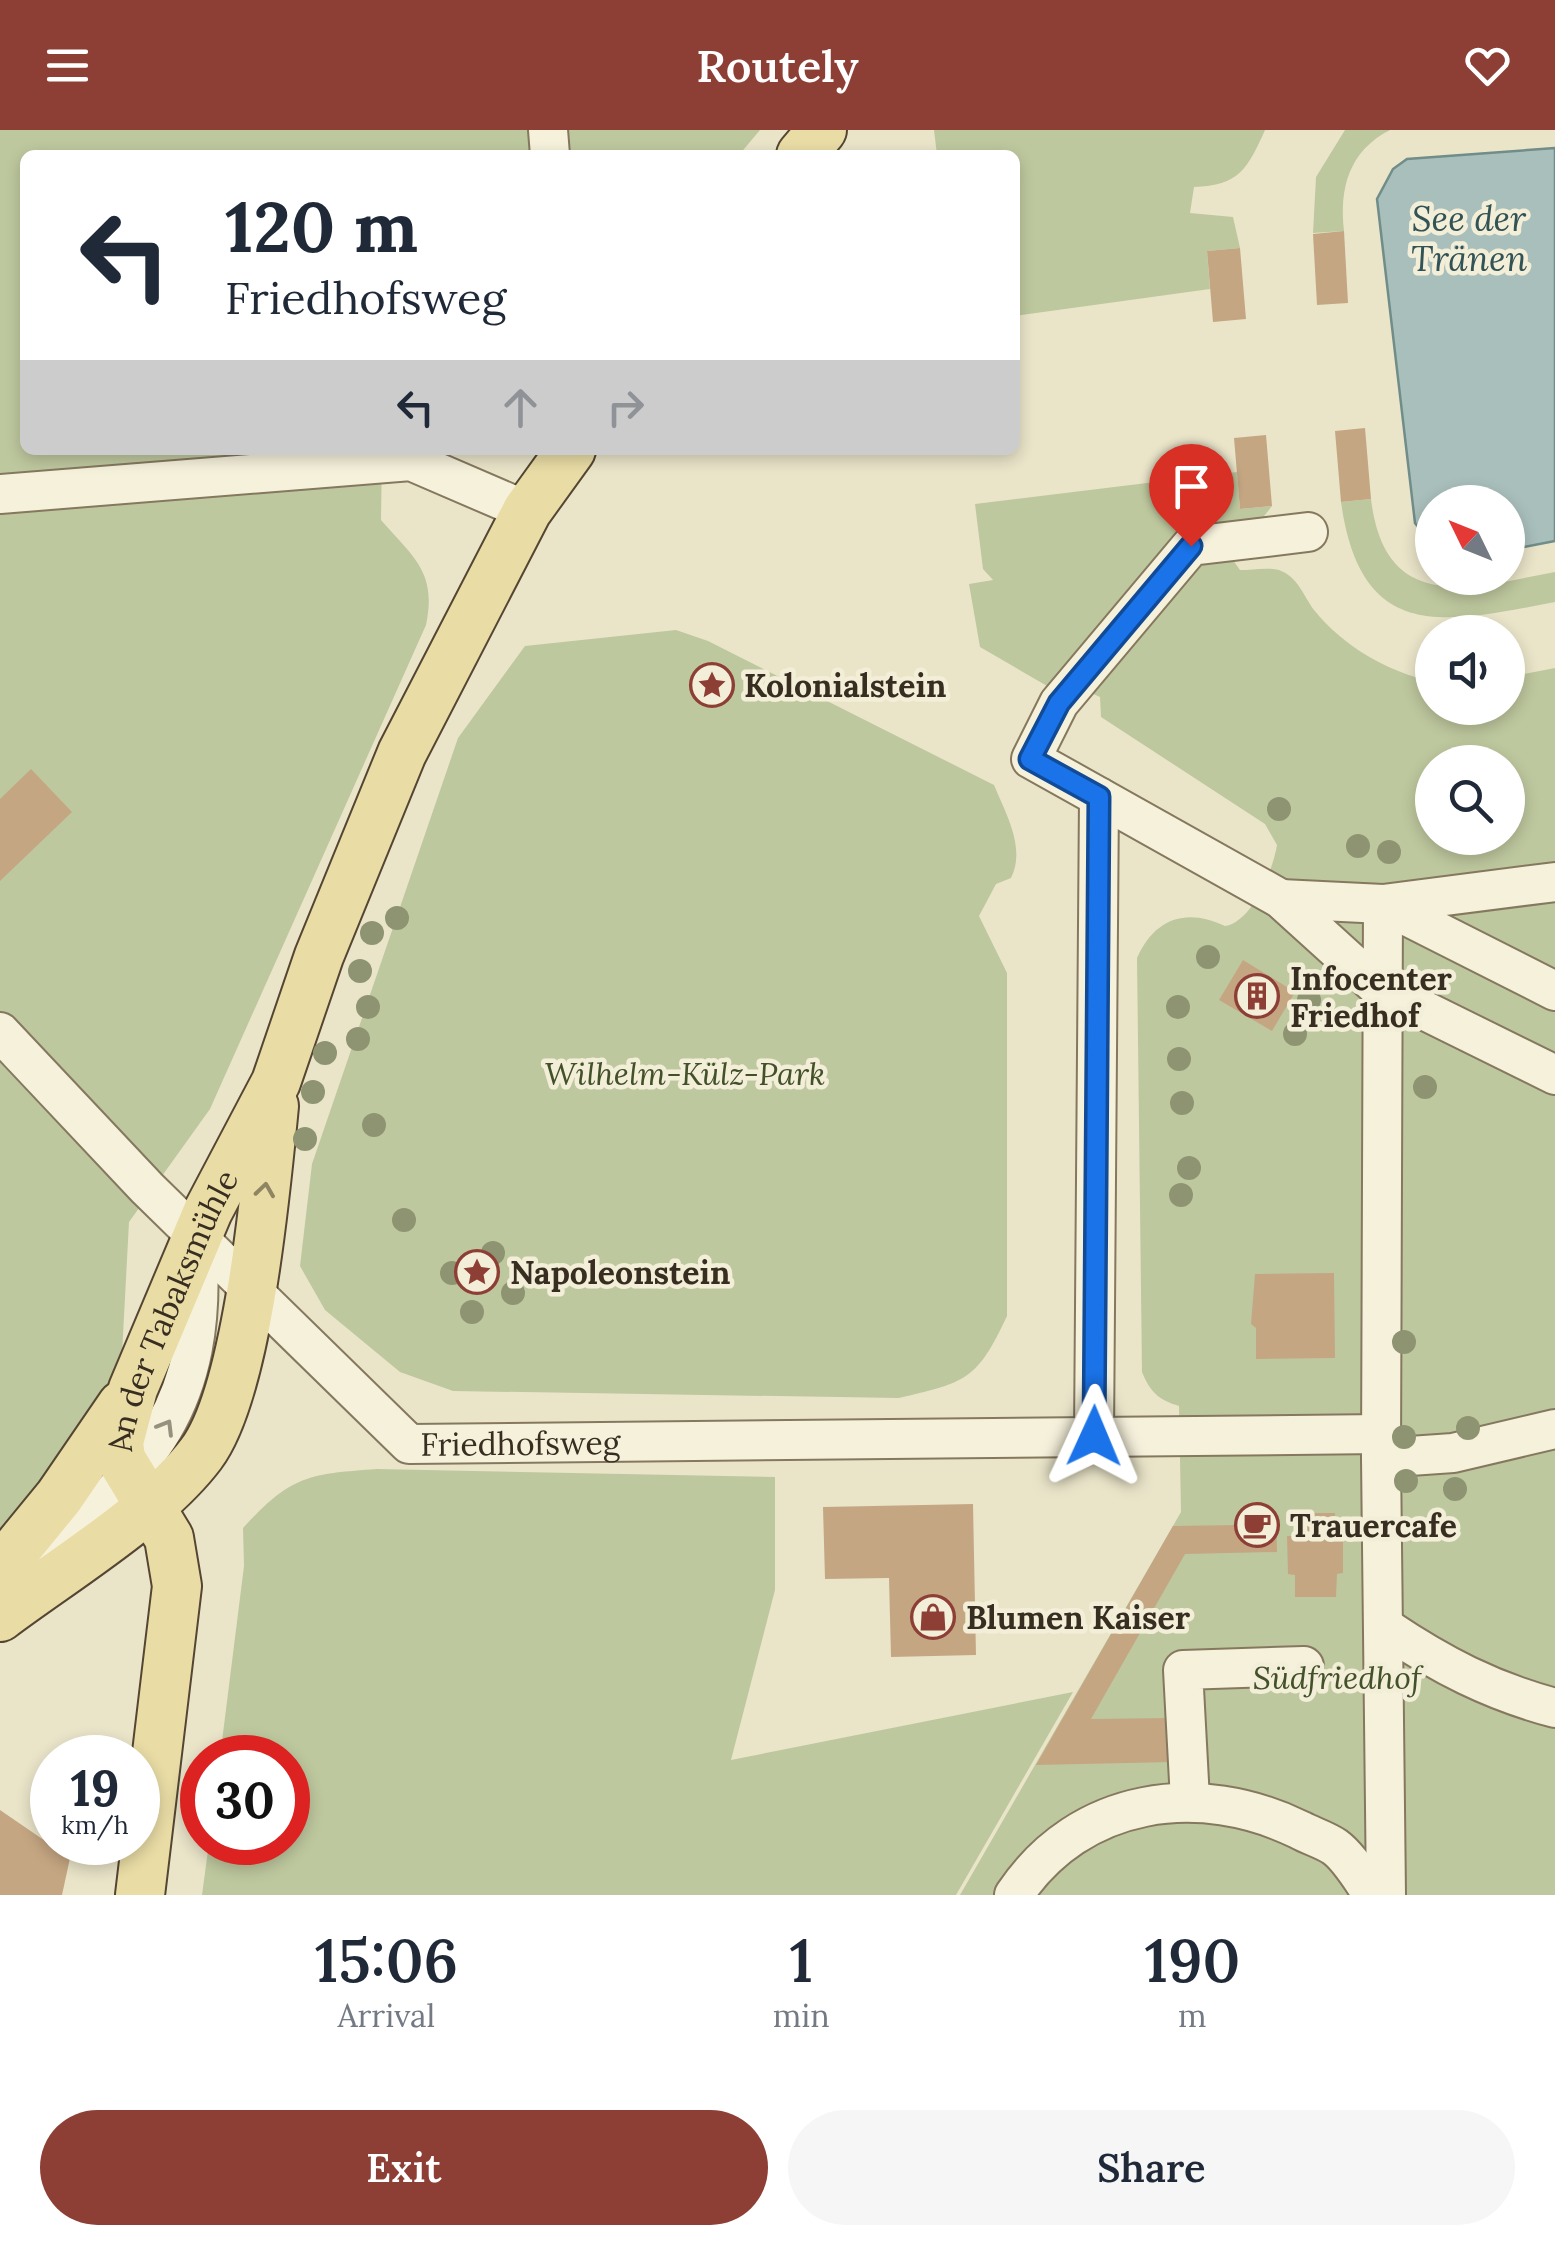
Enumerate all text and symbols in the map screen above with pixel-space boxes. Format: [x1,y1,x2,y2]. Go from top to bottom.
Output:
text: Routely [696,37,859,94]
icon: menu [40,38,95,93]
icon: heart [1460,38,1515,93]
text: 120 m [225,182,418,271]
icon: left [60,190,190,320]
water label: See der Tränen [1411,196,1528,281]
text: Friedhofsweg [225,269,506,326]
icon: left [388,380,443,435]
icon: ahead [493,380,548,435]
icon: right [598,380,653,435]
pin [1149,444,1234,547]
icon: arrive [1164,459,1219,514]
north arrow [1415,485,1525,595]
map controls [1415,485,1525,855]
button: sound [1415,615,1525,725]
place icon: Kolonialstein [689,662,735,708]
place label: Kolonialstein [744,665,946,706]
button: search [1415,745,1525,855]
place label: Infocenter Friedhof [1290,958,1453,1036]
building icon: Infocenter Friedhof [1234,973,1280,1019]
park label: Wilhelm-Külz-Park [545,1053,826,1094]
street label: An der Tabaksmühle [97,1162,247,1456]
one-way arrow [253,1181,274,1198]
place icon: Napoleonstein [454,1249,500,1295]
place label: Napoleonstein [510,1252,730,1293]
position arrow [1042,1384,1146,1488]
one-way arrow [154,1420,173,1438]
street label: Friedhofsweg [420,1421,622,1464]
cafe icon: Trauercafe [1234,1502,1280,1548]
place label: Trauercafe [1290,1505,1457,1546]
shop icon: Blumen Kaiser [910,1594,956,1640]
place label: Blumen Kaiser [966,1597,1191,1638]
park label: Südfriedhof [1253,1657,1424,1698]
speed limit sign: 30 [180,1735,310,1865]
text: 19 [70,1756,120,1820]
text: km/h [61,1809,129,1841]
text: 15:06 [315,1922,458,1998]
text: 1 [789,1922,813,1998]
text: 190 [1144,1922,1240,1998]
text: Arrival [337,1995,435,2036]
text: min [773,1995,830,2036]
text: m [1178,1995,1207,2036]
button: Exit [40,2110,768,2225]
button: Share [788,2110,1515,2225]

